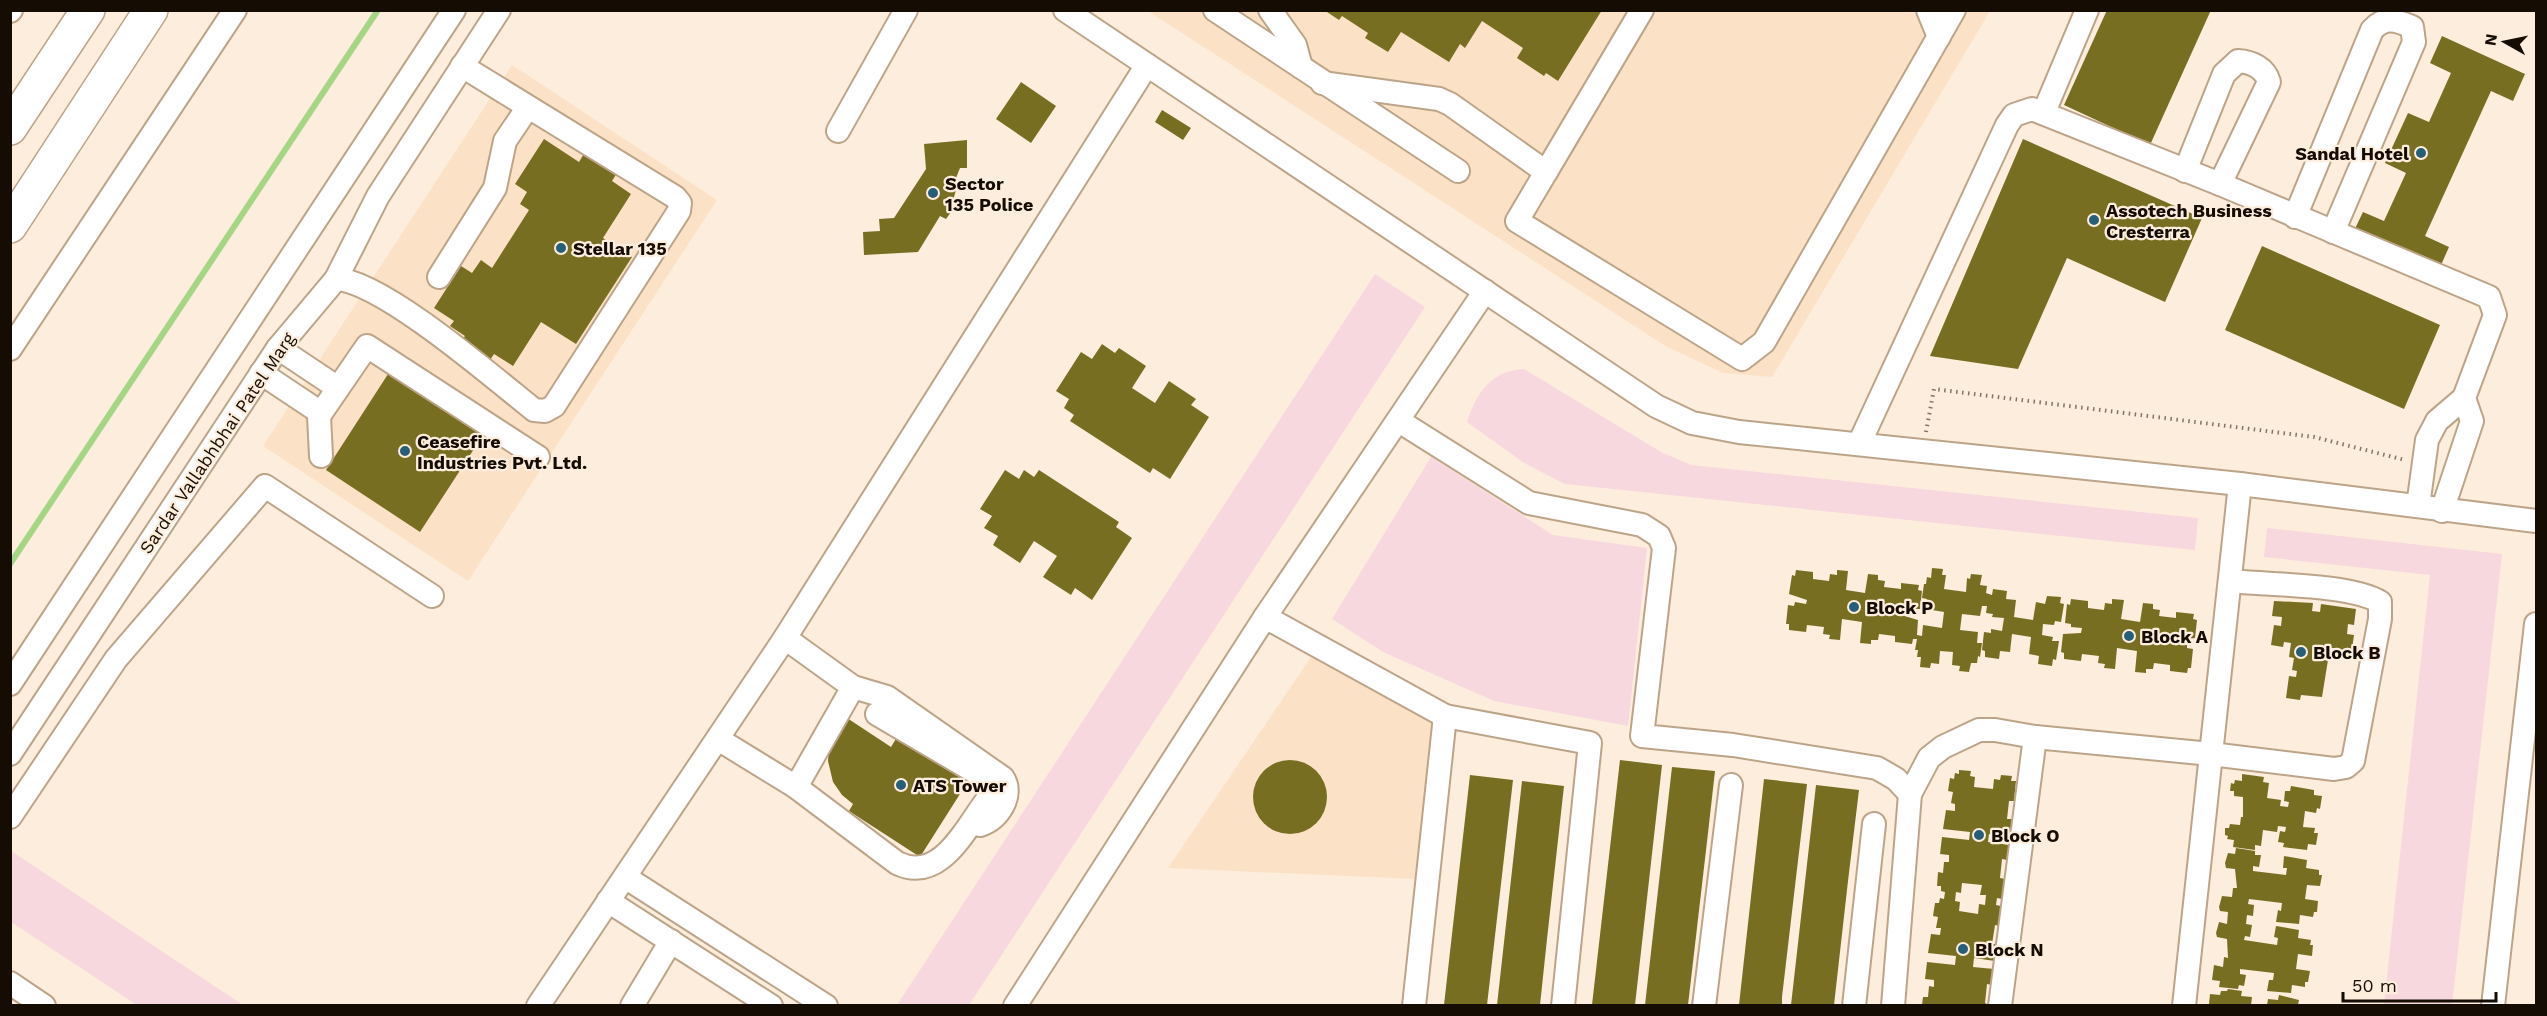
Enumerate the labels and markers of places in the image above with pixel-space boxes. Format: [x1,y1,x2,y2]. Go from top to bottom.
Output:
place label: Sandal Hotel [2295,143,2409,164]
marker: Sandal Hotel [2414,146,2428,160]
place label: Sector 135 Police [945,173,1033,215]
marker: Sector 135 Police [926,186,940,200]
place label: Assotech Business Cresterra [2106,200,2272,242]
marker: Assotech Business Cresterra [2087,213,2101,227]
place label: Stellar 135 [573,238,667,259]
marker: Stellar 135 [554,241,568,255]
place label: Ceasefire Industries Pvt. Ltd. [417,431,587,473]
marker: Ceasefire Industries Pvt. Ltd. [398,444,412,458]
place label: Block P [1866,597,1933,618]
marker: Block P [1847,600,1861,614]
place label: Block A [2141,626,2209,647]
marker: Block A [2122,629,2136,643]
place label: Block B [2313,642,2381,663]
marker: Block B [2294,645,2308,659]
place label: ATS Tower [913,775,1007,796]
marker: ATS Tower [894,778,908,792]
place label: Block O [1991,825,2060,846]
marker: Block O [1972,828,1986,842]
place label: Block N [1975,939,2044,960]
marker: Block N [1956,942,1970,956]

